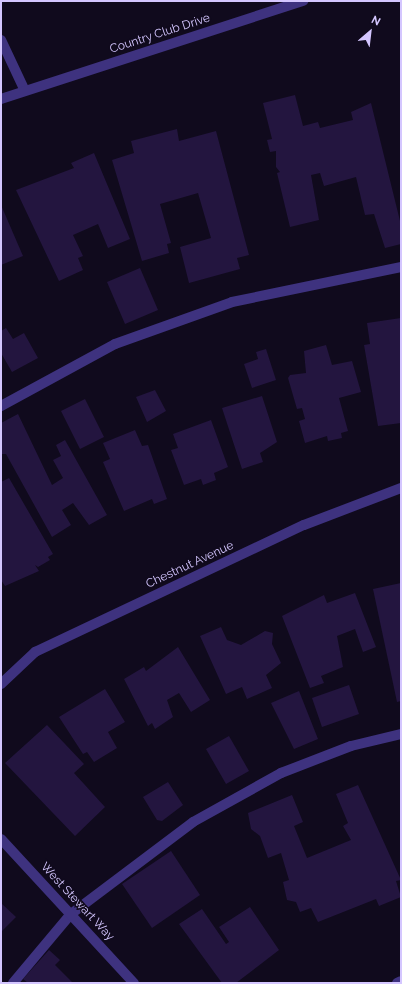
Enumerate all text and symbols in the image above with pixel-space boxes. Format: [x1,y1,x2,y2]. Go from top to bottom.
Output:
street label: Country Club Drive [108,11,212,57]
north arrow [350,12,390,52]
text: N [369,13,383,29]
street label: Chestnut Avenue [144,538,236,592]
street label: West Stewart Way [37,860,117,944]

